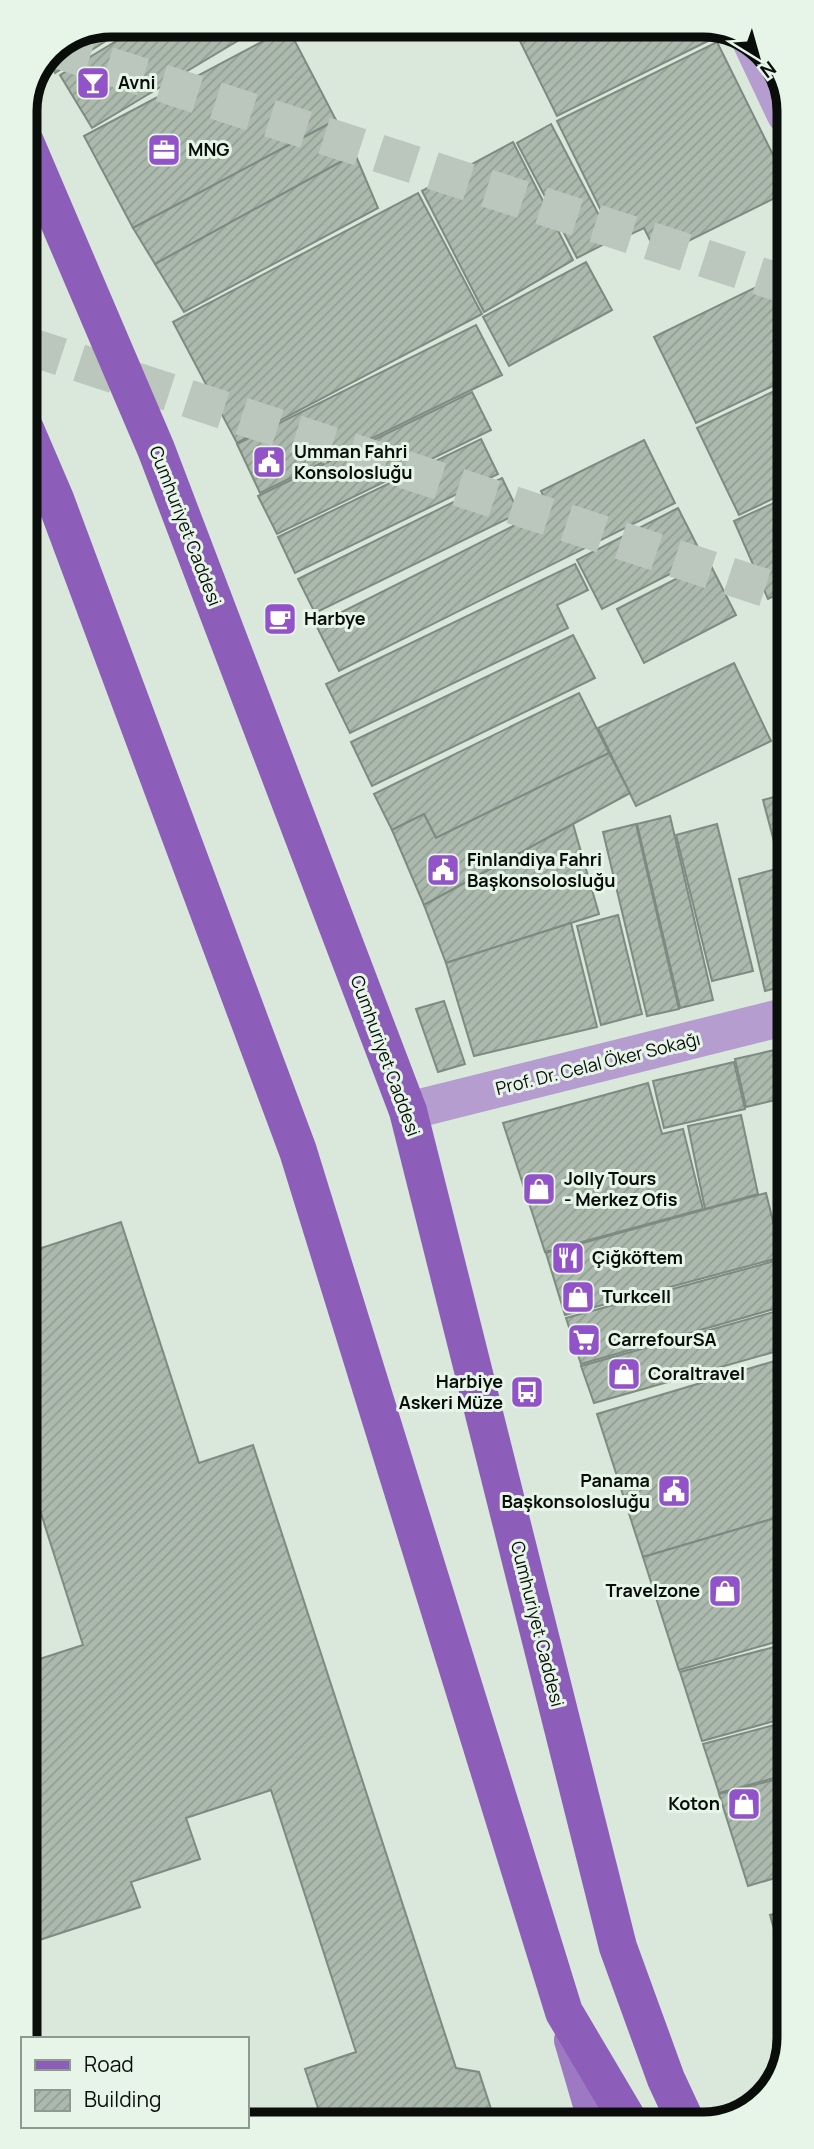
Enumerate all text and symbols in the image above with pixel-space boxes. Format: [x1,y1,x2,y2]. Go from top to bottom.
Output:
north arrow [723,21,793,91]
text: N [755,55,782,84]
bar icon: Avni [74,64,112,102]
place label: Avni [118,70,156,94]
office icon: MNG [145,131,183,169]
place label: MNG [188,137,230,161]
place label: Umman Fahri Konsolosluğu [294,439,413,484]
street label: Cumhuriyet Caddesi [144,442,228,609]
public building icon: Umman Fahri Konsolosluğu [250,443,288,481]
cafe icon: Harbye [261,600,299,638]
place label: Harbye [304,606,366,630]
place label: Finlandiya Fahri Başkonsolosluğu [467,847,616,892]
public building icon: Finlandiya Fahri Başkonsolosluğu [424,851,462,889]
street label: Cumhuriyet Caddesi [346,972,426,1140]
street label: Prof. Dr. Celal Öker Sokağı [493,1026,703,1100]
place label: Jolly Tours - Merkez Ofis [564,1166,678,1211]
shop icon: Jolly Tours - Merkez Ofis [520,1170,558,1208]
restaurant icon: Çiğköftem [549,1239,587,1277]
place label: Çiğköftem [592,1245,683,1269]
shop icon: Turkcell [559,1278,597,1316]
place label: Turkcell [602,1284,671,1308]
supermarket icon: CarrefourSA [565,1321,603,1359]
place label: CarrefourSA [608,1327,717,1351]
shop icon: Coraltravel [605,1355,643,1393]
place label: Coraltravel [648,1361,745,1385]
place label: Harbiye Askeri Müze [399,1369,503,1414]
bus stop icon: Harbiye Askeri Müze [508,1373,546,1411]
place label: Panama Başkonsolosluğu [501,1468,650,1513]
public building icon: Panama Başkonsolosluğu [655,1472,693,1510]
street label: Cumhuriyet Caddesi [506,1538,570,1709]
shop icon: Travelzone [706,1572,744,1610]
place label: Travelzone [606,1578,700,1602]
shop icon: Koton [725,1785,763,1823]
place label: Koton [668,1791,720,1815]
legend [21,2037,248,2128]
text: Road [84,2050,134,2078]
text: Building [84,2085,161,2113]

